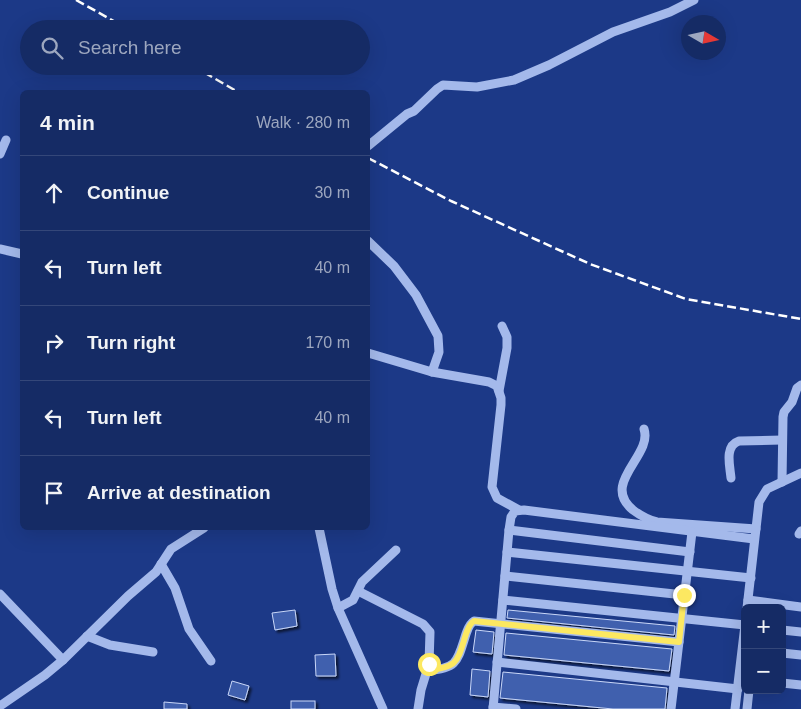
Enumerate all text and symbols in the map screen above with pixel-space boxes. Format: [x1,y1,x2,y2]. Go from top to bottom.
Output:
north arrow [681,15,726,60]
search box [20,20,370,75]
icon: search [38,34,66,62]
text: Search here [78,37,182,58]
text: 4 min [40,111,95,134]
text: Walk · 280 m [256,114,350,131]
icon: ahead [40,179,68,207]
text: Continue [87,182,169,203]
text: 30 m [314,184,350,201]
icon: left [40,254,68,282]
text: Turn left [87,257,162,278]
text: 40 m [314,259,350,276]
icon: right [40,329,68,357]
text: Turn right [87,332,175,353]
text: 170 m [306,334,350,351]
icon: left [40,404,68,432]
text: Turn left [87,407,162,428]
text: 40 m [314,409,350,426]
icon: arrive [40,479,68,507]
text: Arrive at destination [87,482,271,503]
route end [673,584,696,607]
map controls [741,604,786,694]
button: + [741,604,786,649]
button: − [741,649,786,694]
route start [418,653,441,676]

